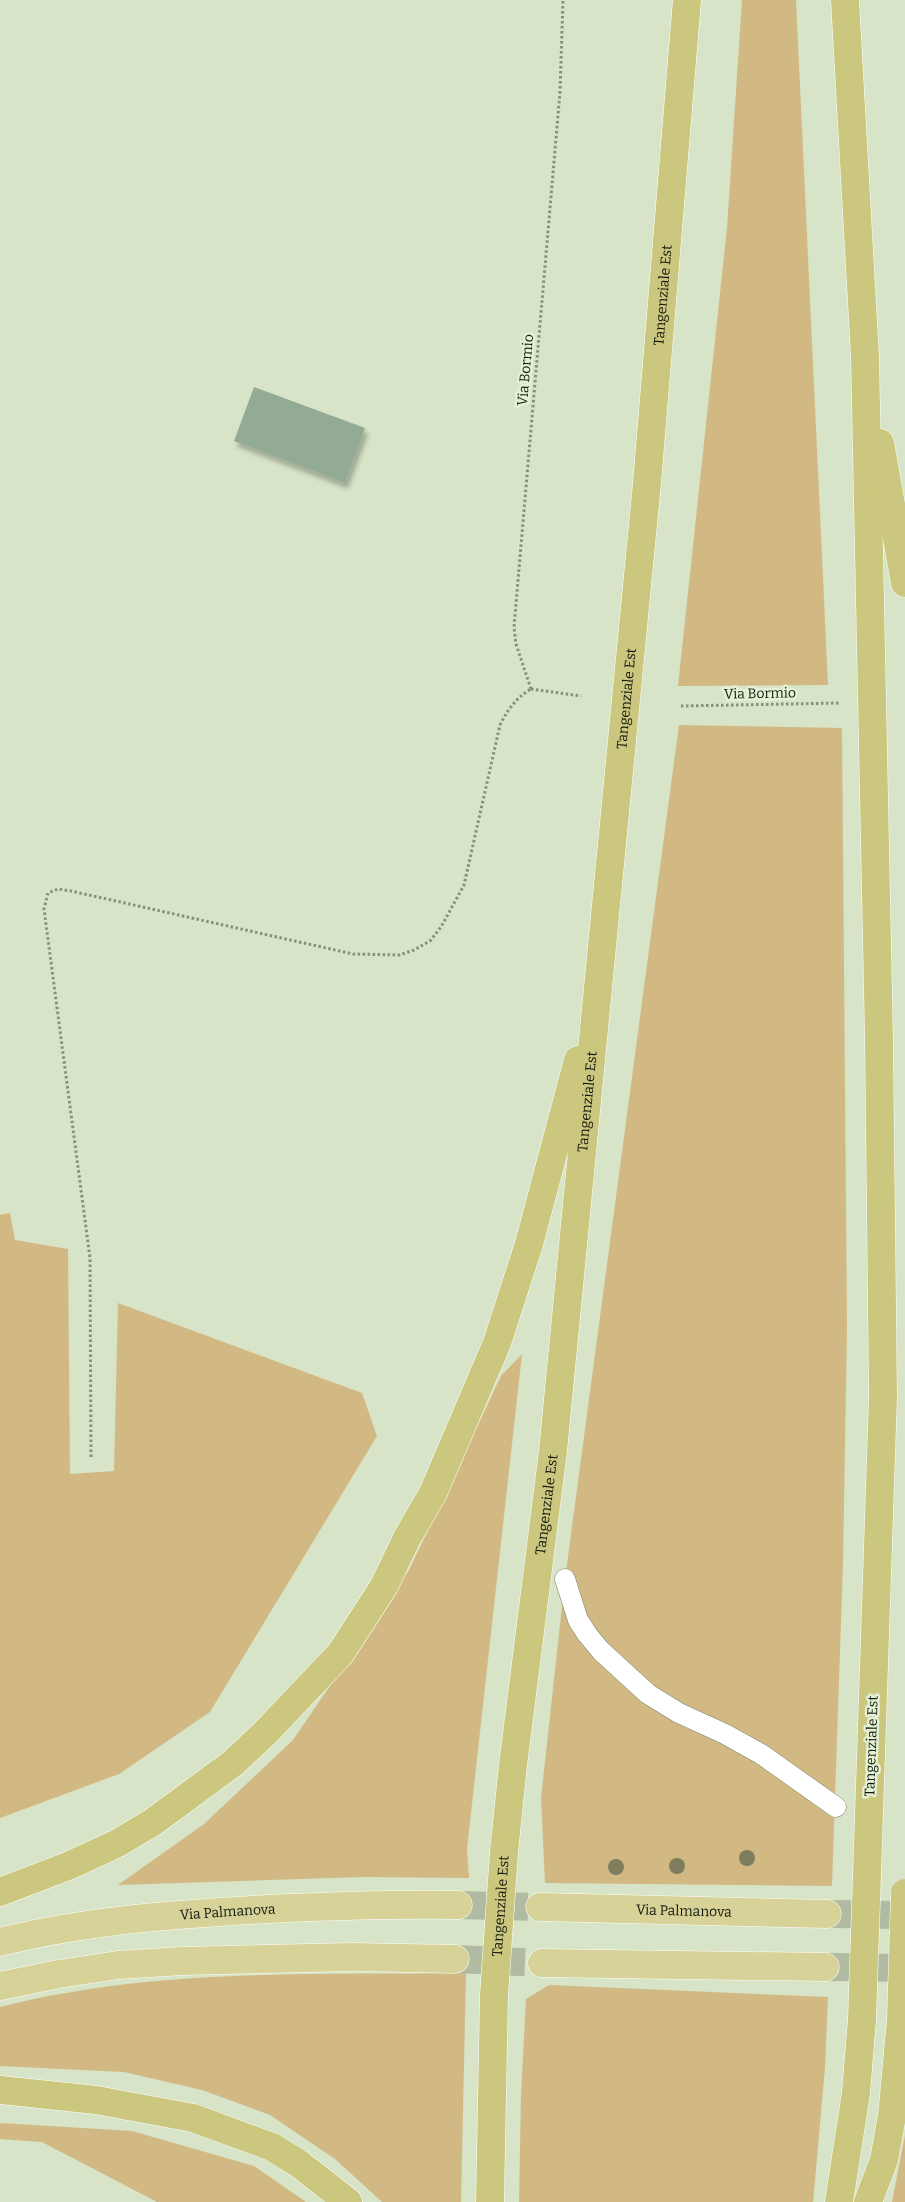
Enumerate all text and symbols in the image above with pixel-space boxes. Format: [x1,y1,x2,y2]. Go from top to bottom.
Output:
street label: Tangenziale Est [650,244,676,346]
street label: Via Bormio [514,333,537,407]
street label: Tangenziale Est [613,647,640,750]
street label: Via Bormio [724,684,796,703]
street label: Tangenziale Est [574,1050,601,1153]
street label: Tangenziale Est [532,1453,562,1556]
street label: Tangenziale Est [861,1695,882,1797]
street label: Tangenziale Est [489,1855,513,1957]
street label: Via Palmanova [179,1901,276,1924]
street label: Via Palmanova [636,1901,732,1921]

